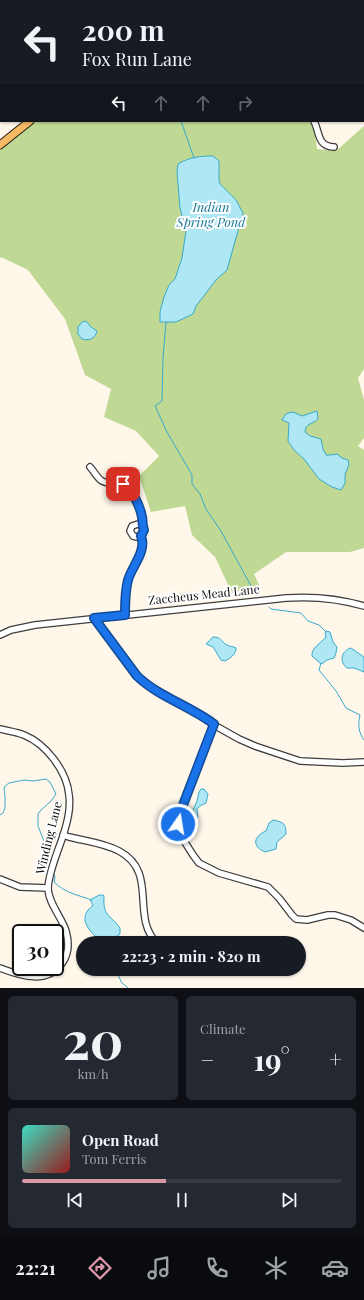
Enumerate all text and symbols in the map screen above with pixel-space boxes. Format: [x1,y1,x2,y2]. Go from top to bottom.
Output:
text: 200 m [82,11,165,48]
icon: left [16,16,68,68]
text: Fox Run Lane [82,47,192,71]
icon: left [108,92,130,114]
icon: ahead [150,92,172,114]
icon: ahead [192,92,214,114]
icon: right [234,92,256,114]
water label: Indian Spring Pond [176,198,246,230]
pin [106,467,140,501]
icon: arrive [112,473,134,495]
street label: Zaccheus Mead Lane [147,580,260,608]
street label: Winding Lane [31,800,65,877]
position arrow [157,803,199,845]
speed limit sign: 30 [12,924,64,976]
text: 22:23 · 2 min · 820 m [121,946,261,966]
text: 20 [63,1004,123,1073]
text: Climate [200,1020,246,1037]
text: 19° [254,1039,290,1079]
text: − [200,1044,214,1074]
text: + [329,1044,342,1074]
text: km/h [77,1065,109,1082]
text: Open Road [82,1130,159,1150]
text: Tom Ferris [82,1150,146,1167]
icon: previous [64,1189,86,1211]
icon: pause [171,1189,193,1211]
icon: next [278,1189,300,1211]
icon: directions [86,1254,114,1282]
icon: music [145,1254,173,1282]
icon: phone [203,1254,231,1282]
icon: climate [262,1254,290,1282]
icon: car [321,1254,349,1282]
text: 22:21 [15,1256,56,1280]

